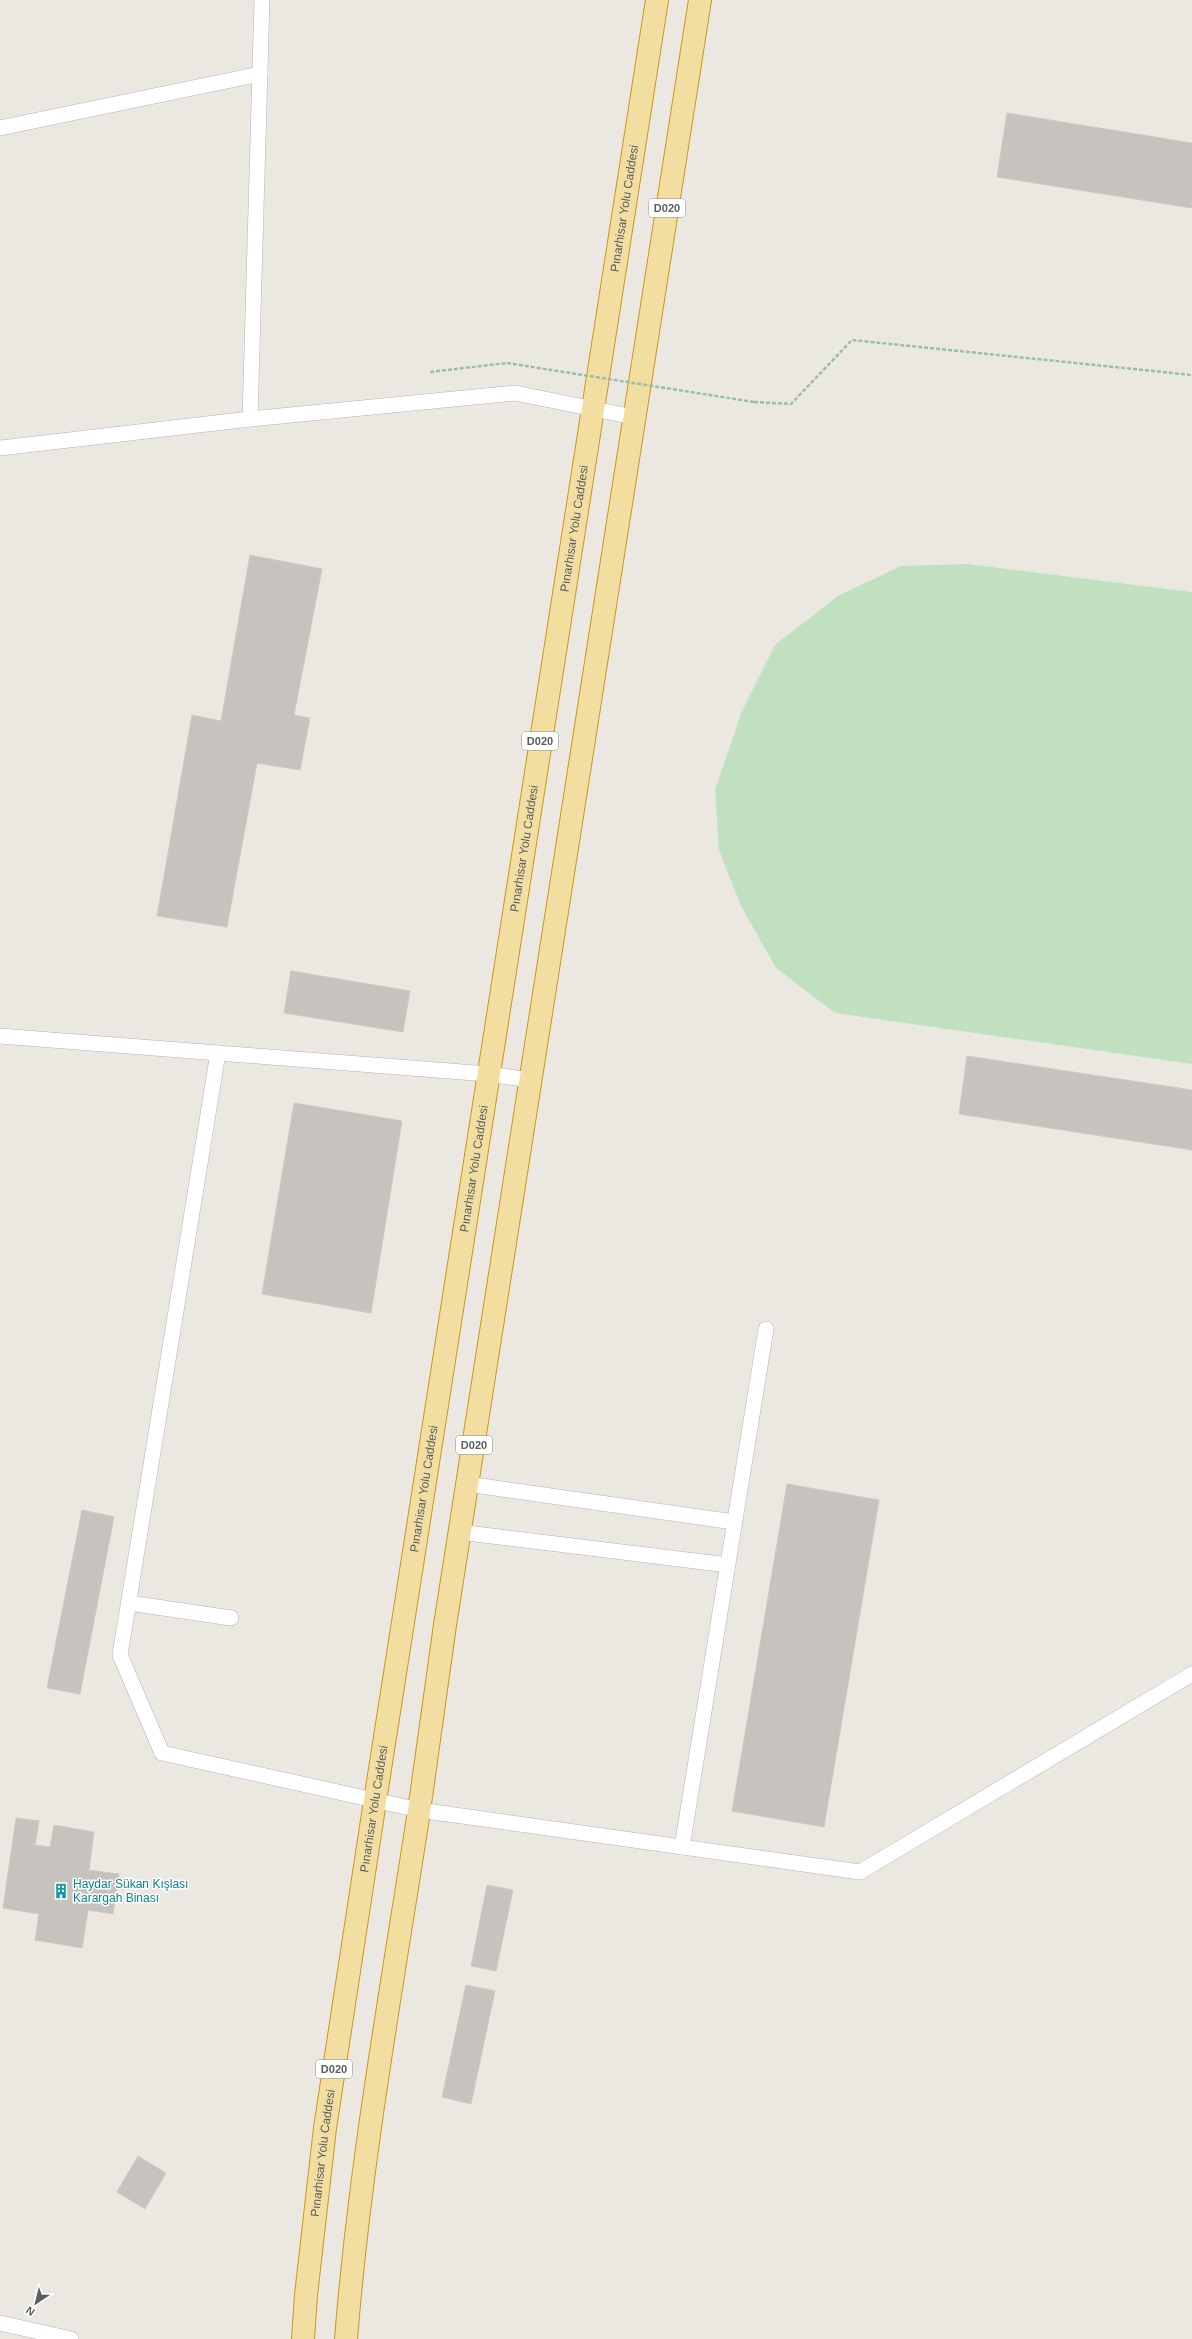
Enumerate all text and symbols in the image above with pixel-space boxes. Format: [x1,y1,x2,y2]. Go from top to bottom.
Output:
street label: Pınarhisar Yolu Caddesi [608,144,641,273]
road number: D020 [649,199,685,217]
street label: Pınarhisar Yolu Caddesi [557,464,591,593]
road number: D020 [522,732,558,750]
street label: Pınarhisar Yolu Caddesi [507,784,541,913]
street label: Pınarhisar Yolu Caddesi [457,1104,491,1233]
street label: Pınarhisar Yolu Caddesi [407,1424,441,1553]
road number: D020 [456,1436,492,1454]
street label: Pınarhisar Yolu Caddesi [357,1744,391,1873]
place label: Haydar Sükan Kışlası Karargah Binası [73,1877,188,1905]
building icon: Haydar Sükan Kışlası Karargah Binası [52,1882,70,1900]
road number: D020 [316,2060,352,2078]
street label: Pınarhisar Yolu Caddesi [308,2088,338,2218]
north arrow [16,2283,56,2323]
text: N [24,2304,37,2318]

